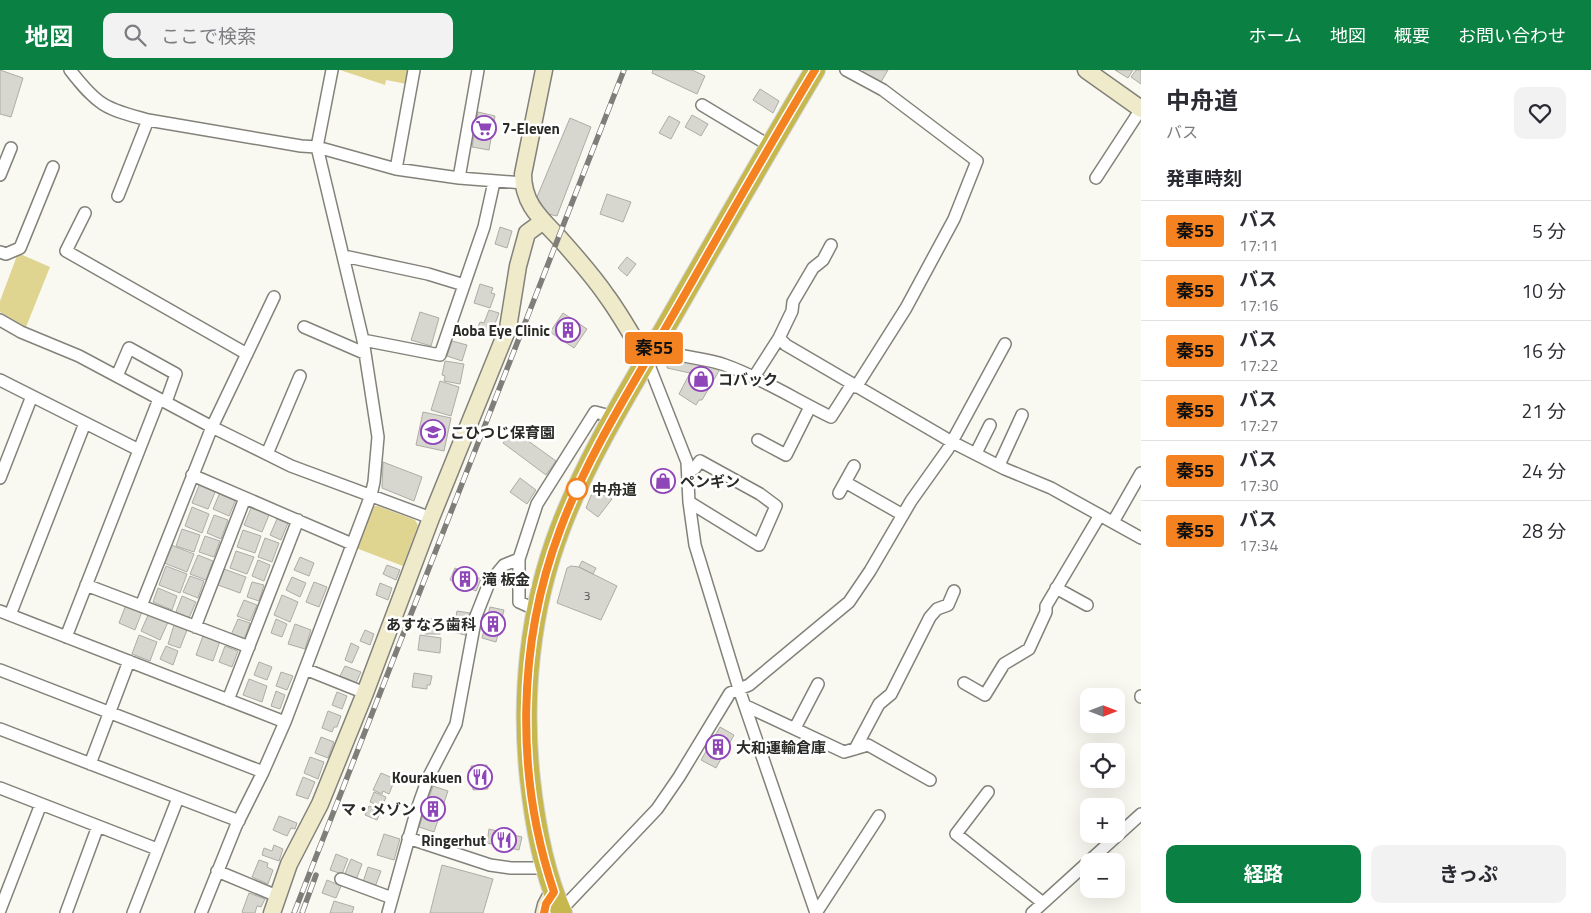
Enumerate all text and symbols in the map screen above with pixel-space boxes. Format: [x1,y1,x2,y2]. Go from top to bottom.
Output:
search box [103,13,453,58]
text: 地図 [25,18,73,54]
icon: search [121,21,149,49]
text: ここで検索 [161,21,256,50]
text: ホーム [1249,22,1302,49]
text: 地図 [1330,22,1366,49]
text: 概要 [1394,22,1430,49]
text: お問い合わせ [1458,22,1566,49]
text: 中舟道 [1166,82,1238,118]
button: heart [1514,87,1566,139]
supermarket icon: 7-Eleven [471,115,497,141]
place label: 7-Eleven [502,117,560,140]
text: バス [1166,120,1198,144]
text: 発車時刻 [1166,163,1242,192]
text: バス [1239,204,1277,233]
text: 5 分 [1532,216,1566,245]
text: 秦55 [1176,217,1214,244]
text: 17:11 [1239,233,1278,257]
text: バス [1239,264,1277,293]
text: 10 分 [1522,276,1566,305]
text: 秦55 [1176,277,1214,304]
text: 17:16 [1239,293,1278,317]
building icon: Aoba Eye Clinic [555,317,581,343]
place label: Aoba Eye Clinic [452,319,550,342]
text: バス [1239,324,1277,353]
line badge: 秦55 [625,332,683,364]
text: 秦55 [635,334,673,361]
text: 16 分 [1522,336,1566,365]
text: 秦55 [1176,337,1214,364]
text: 17:22 [1239,353,1278,377]
shop icon: コバック [688,366,714,392]
place label: コバック [718,368,778,391]
text: バス [1239,384,1277,413]
text: 21 分 [1522,396,1566,425]
text: 秦55 [1176,397,1214,424]
text: 17:27 [1239,413,1278,437]
school or university icon: こひつじ保育園 [420,419,446,445]
place label: こひつじ保育園 [450,421,555,444]
text: バス [1239,444,1277,473]
text: 24 分 [1522,456,1566,485]
text: 秦55 [1176,457,1214,484]
shop icon: ペンギン [650,468,676,494]
place label: ペンギン [680,470,740,493]
text: 17:30 [1239,473,1278,497]
marker: 中舟道 [566,478,588,500]
place label: 中舟道 [592,478,637,501]
text: バス [1239,504,1277,533]
text: 28 分 [1522,516,1566,545]
text: 秦55 [1176,517,1214,544]
text: 17:34 [1239,533,1278,557]
building icon: 滝 板金 [452,566,478,592]
place label: 滝 板金 [482,568,530,591]
house number: 3 [584,586,590,605]
building icon: あすなろ歯科 [480,611,506,637]
place label: あすなろ歯科 [386,613,476,636]
north arrow [1080,688,1125,732]
map controls [1080,688,1125,898]
building icon: 大和運輸倉庫 [705,734,731,760]
place label: 大和運輸倉庫 [736,736,826,759]
button: locate [1080,743,1125,788]
restaurant icon: Kourakuen [467,764,493,790]
place label: Kourakuen [392,766,462,789]
building icon: マ・メゾン [420,796,446,822]
place label: マ・メゾン [341,798,416,821]
button: + [1080,798,1125,843]
restaurant icon: Ringerhut [491,827,517,853]
place label: Ringerhut [421,829,487,852]
button: 経路 [1166,845,1361,903]
button: きっぷ [1371,845,1566,903]
button: − [1080,853,1125,898]

